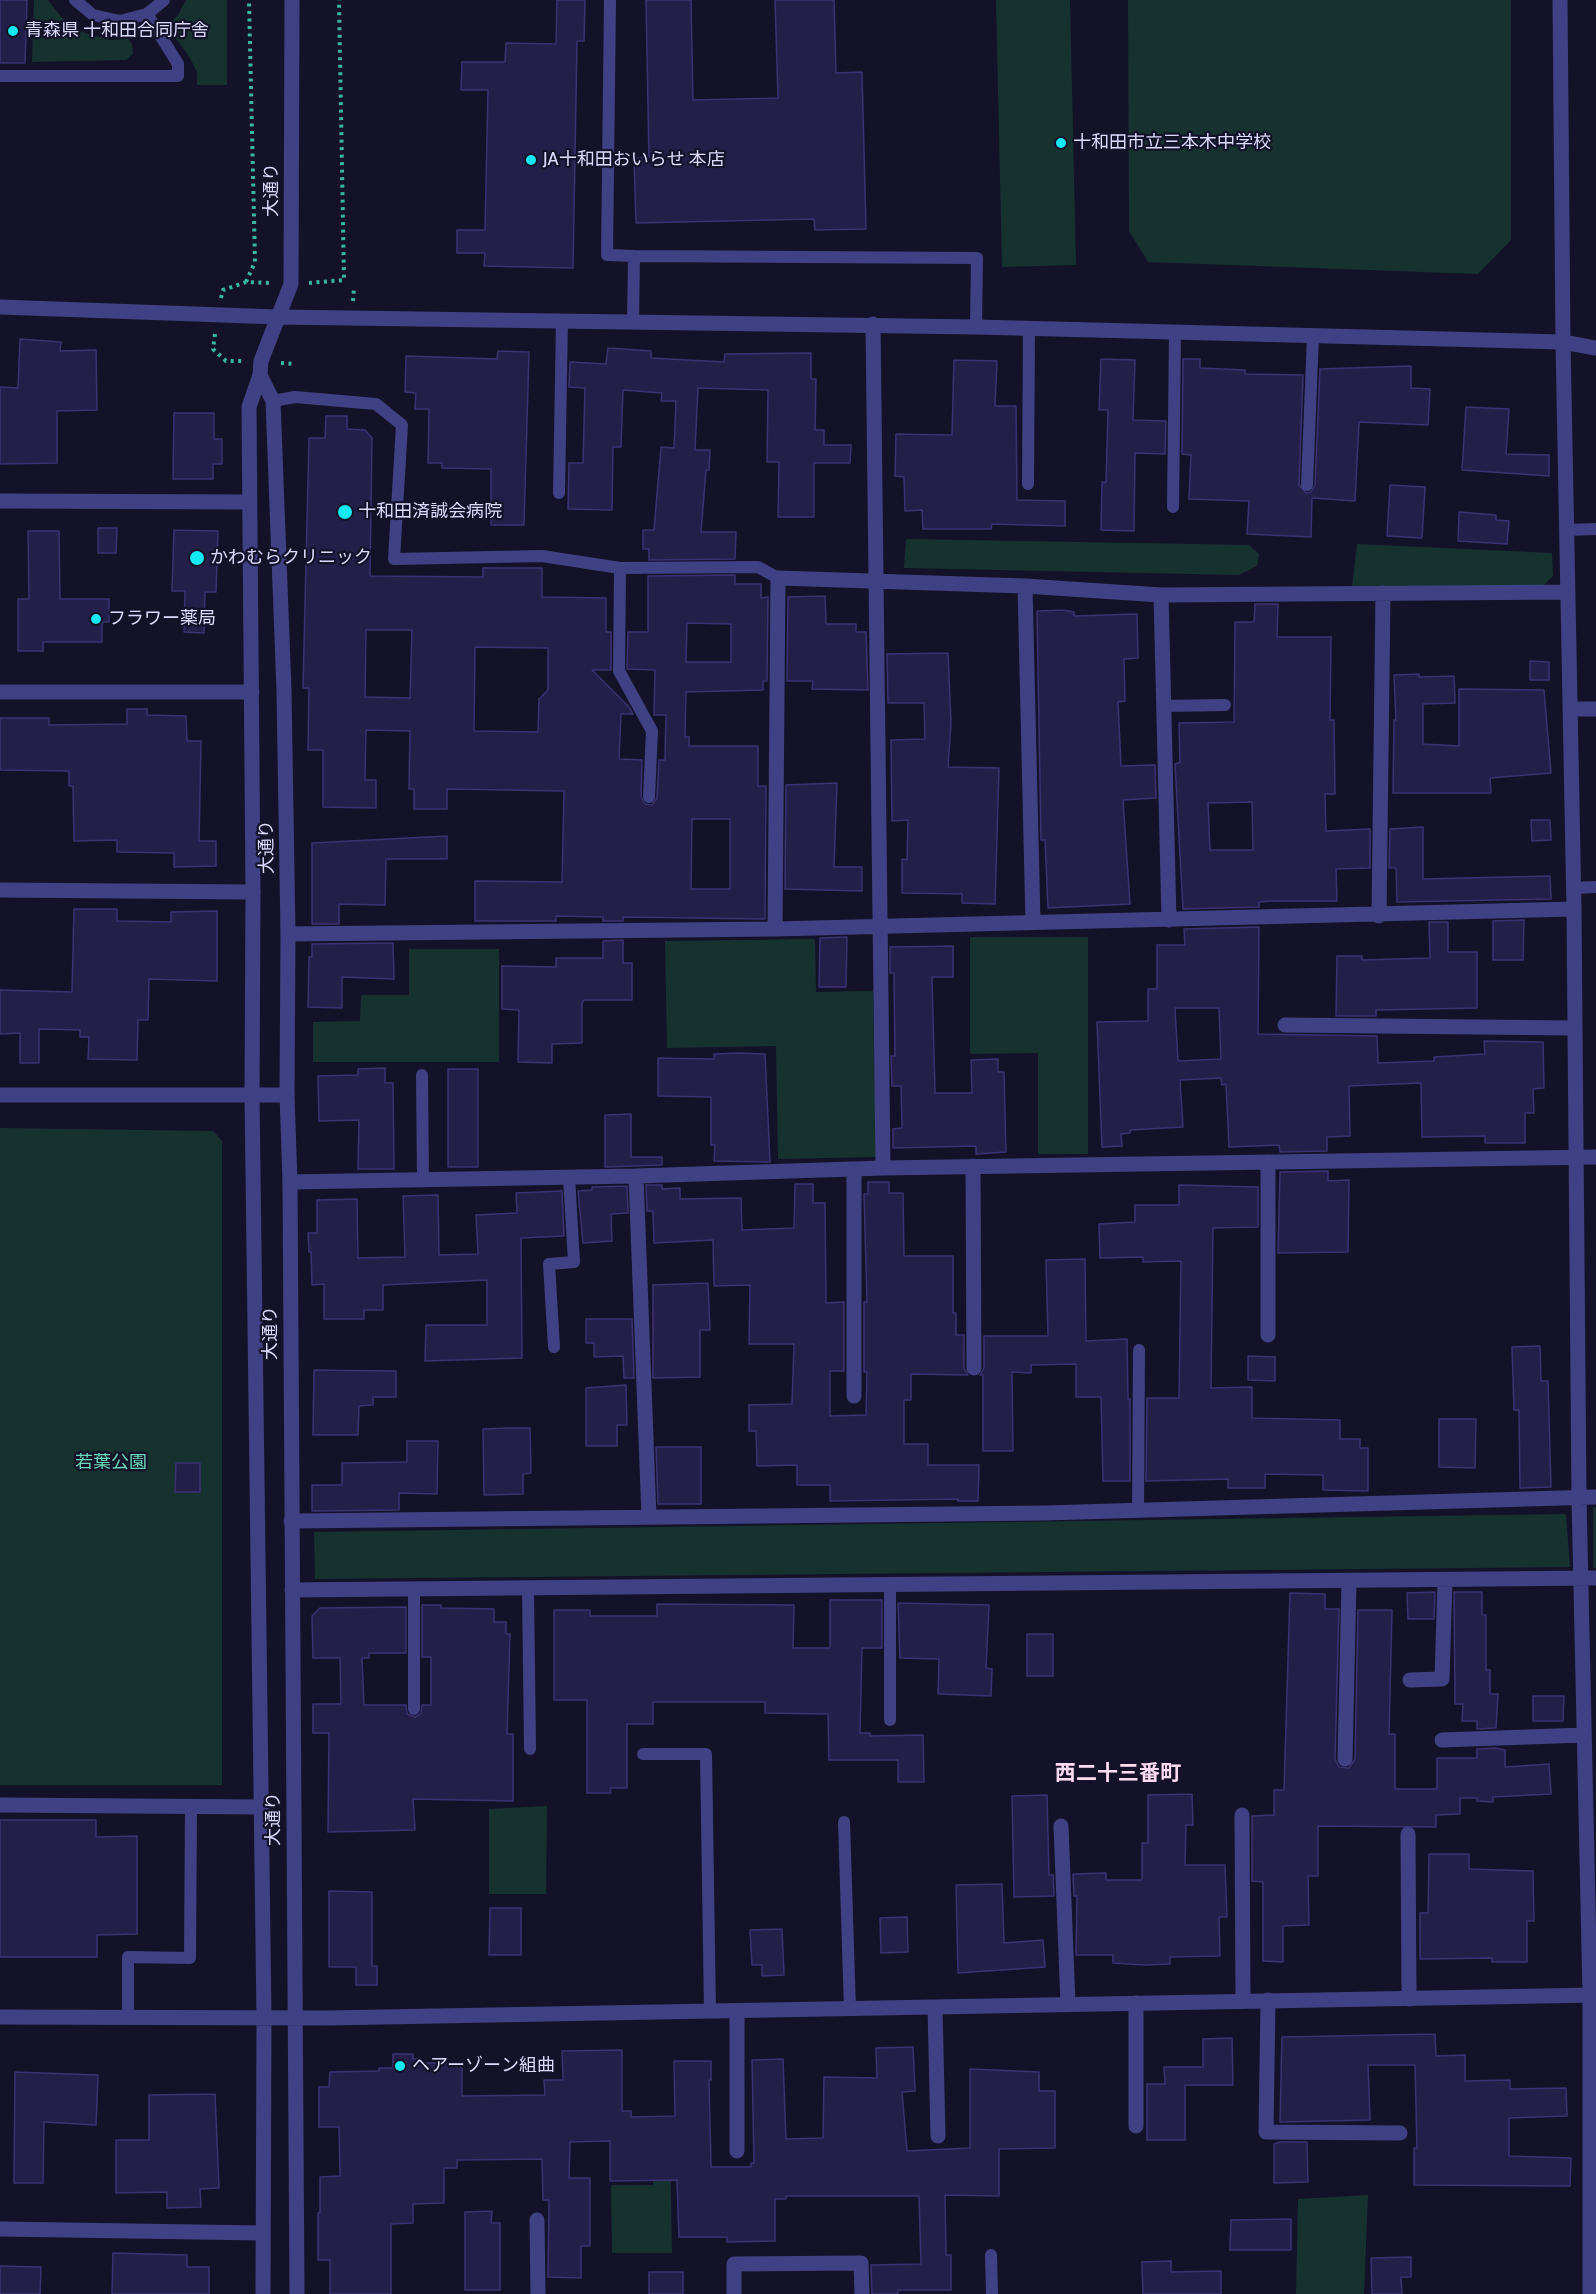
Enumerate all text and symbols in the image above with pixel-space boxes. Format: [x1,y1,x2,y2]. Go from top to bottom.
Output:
place label: 青森県 十和田合同庁舎 [25,20,209,42]
marker: 青森県 十和田合同庁舎 [6,24,20,38]
place label: 十和田市立三本木中学校 [1073,132,1271,154]
marker: 十和田市立三本木中学校 [1054,136,1068,150]
place label: JA十和田おいらせ 本店 [543,149,725,171]
marker: JA十和田おいらせ 本店 [524,153,538,167]
street label: 大通り [261,163,283,217]
place label: 十和田済誠会病院 [358,501,502,523]
marker: 十和田済誠会病院 [336,503,354,521]
place label: かわむらクリニック [210,547,372,569]
marker: かわむらクリニック [188,549,206,567]
place label: フラワー薬局 [108,608,216,630]
marker: フラワー薬局 [89,612,103,626]
street label: 大通り [256,820,278,874]
street label: 大通り [260,1306,282,1360]
park label: 若葉公園 [75,1452,147,1474]
district label: 西二十三番町 [1055,1761,1181,1787]
street label: 大通り [263,1792,285,1846]
place label: ヘアーゾーン組曲 [412,2055,555,2077]
marker: ヘアーゾーン組曲 [393,2059,407,2073]

